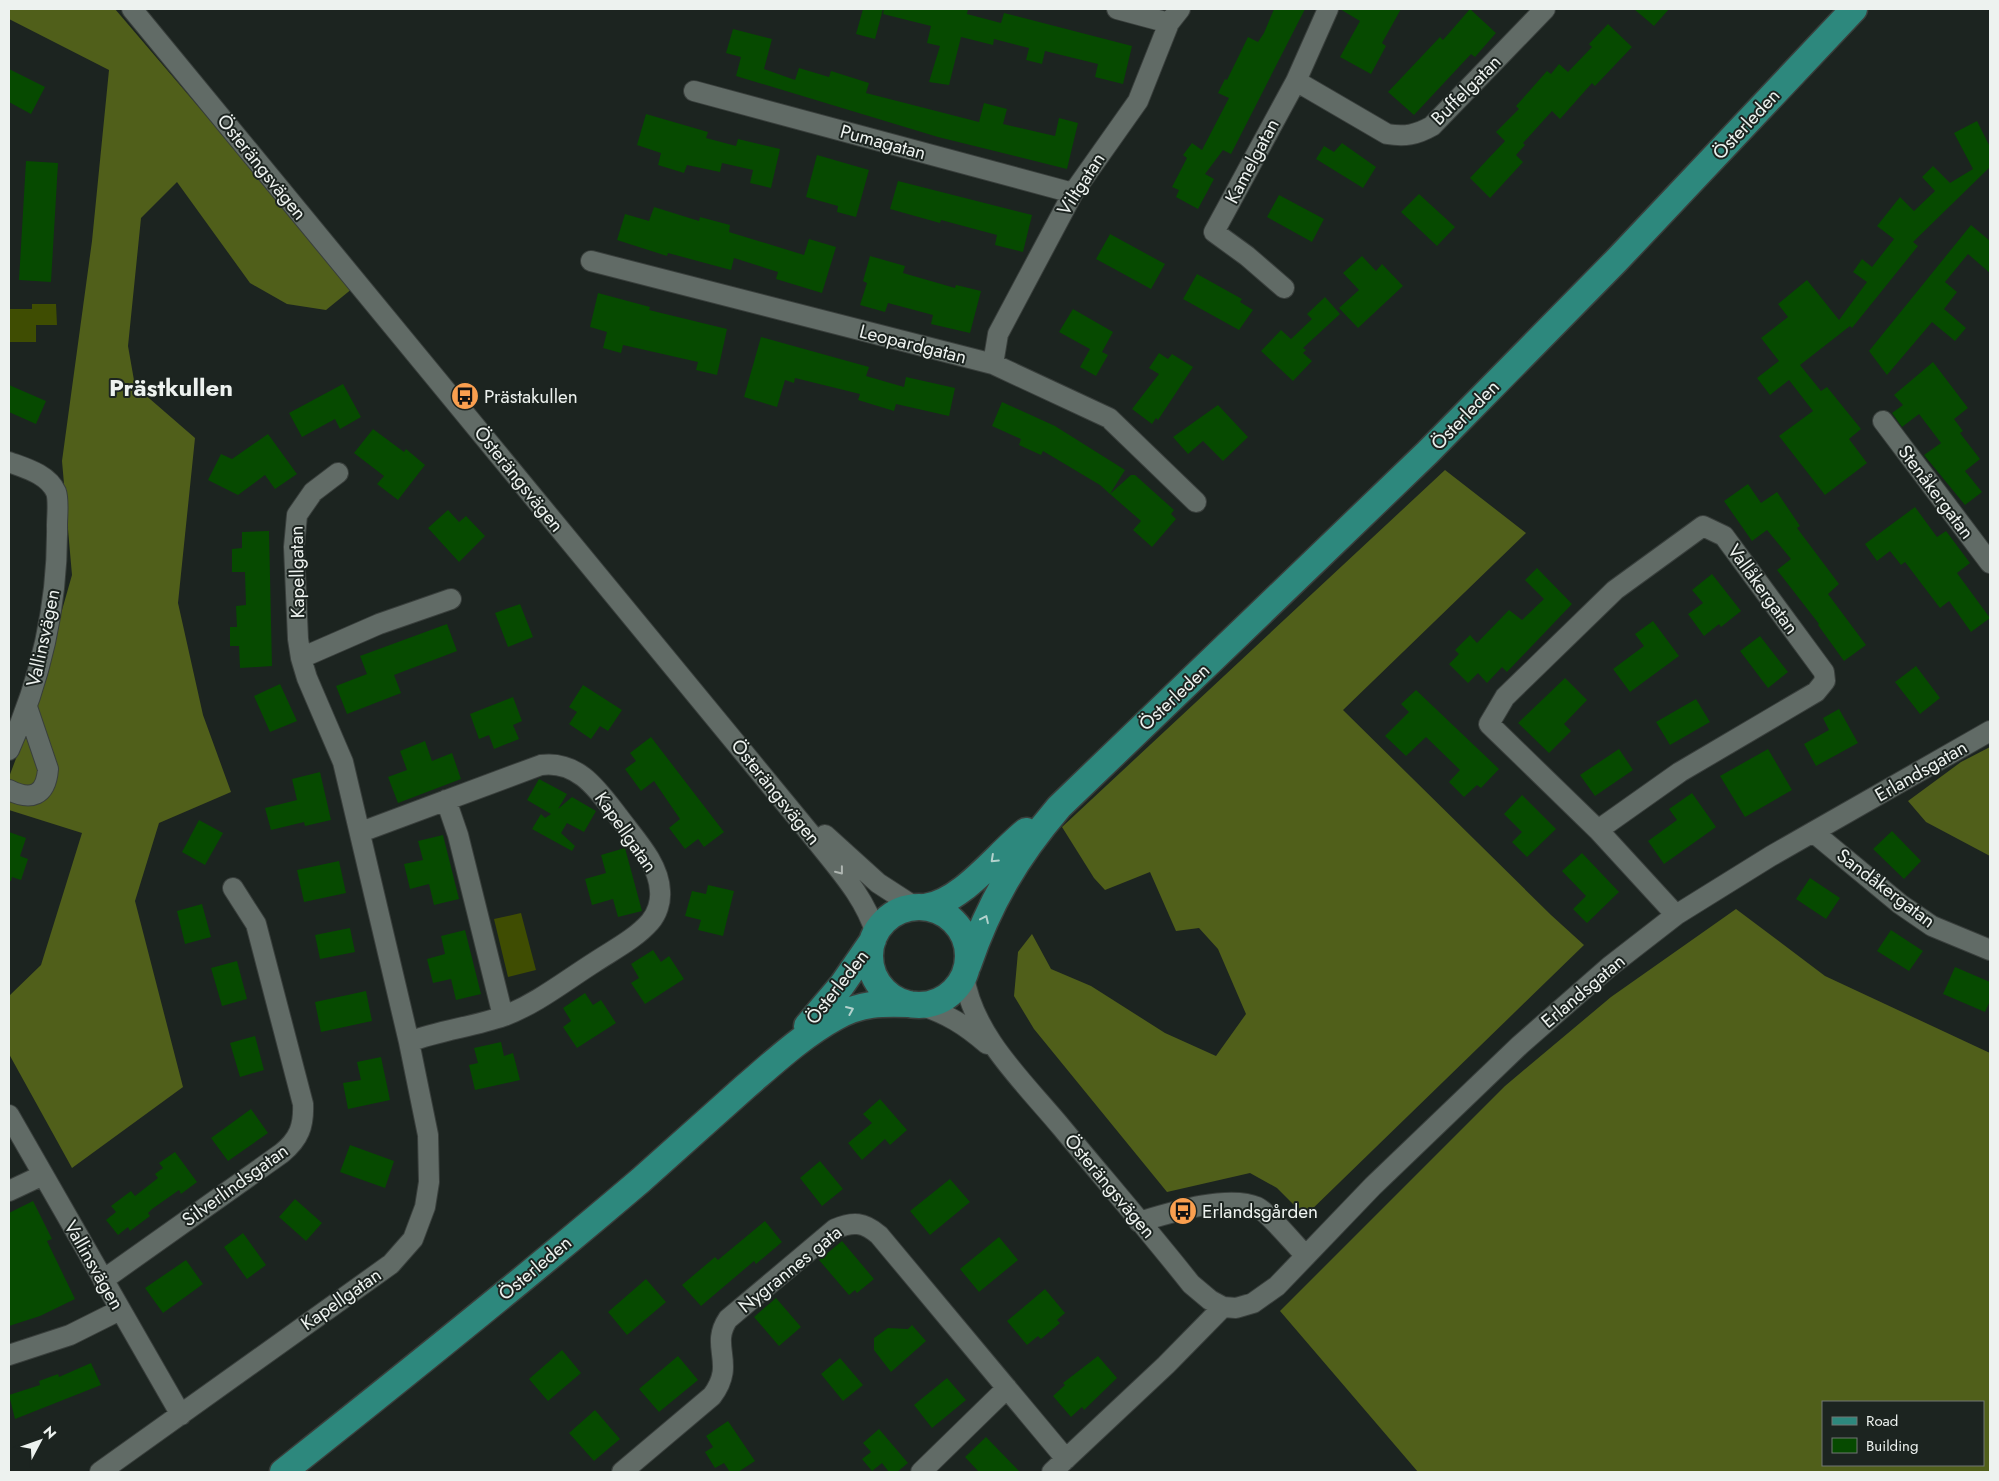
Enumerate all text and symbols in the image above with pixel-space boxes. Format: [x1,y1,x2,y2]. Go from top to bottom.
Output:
street label: Buffelgatan [1425,49,1507,131]
street label: Österleden [1706,83,1786,165]
street label: Österängsvägen [211,108,313,226]
street label: Kamelgatan [1218,114,1286,208]
street label: Pumagatan [837,118,929,166]
street label: Viltgatan [1051,147,1111,221]
street label: Leopardgatan [857,318,969,370]
district label: Prästkullen [109,370,233,405]
street label: Österleden [1425,374,1505,456]
bus stop icon: Prästakullen [450,381,480,411]
place label: Prästakullen [484,383,578,410]
street label: Österängsvägen [468,420,570,538]
street label: Stenåkergatan [1892,439,1980,545]
street label: Kapellgatan [283,525,311,619]
street label: Vallåkergatan [1721,538,1805,640]
street label: Vallinsvägen [19,587,67,689]
street label: Österleden [1133,657,1215,737]
street label: Österängsvägen [725,733,827,851]
street label: Erlandsgatan [1870,734,1972,808]
street label: Kapellgatan [588,786,664,878]
street label: Sandåkergatan [1831,842,1941,934]
one-way arrow [991,853,1000,862]
one-way arrow [835,865,843,874]
one-way arrow [979,915,989,924]
street label: Österleden [799,944,875,1030]
street label: Erlandsgatan [1535,948,1631,1034]
one-way arrow [845,1006,854,1017]
street label: Österängsvägen [1058,1128,1162,1244]
street label: Silverlindsgatan [176,1137,294,1233]
bus stop icon: Erlandsgården [1168,1196,1198,1226]
place label: Erlandsgården [1202,1198,1318,1225]
street label: Vallinsvägen [58,1215,130,1315]
street label: Nygrannes gata [733,1219,847,1319]
street label: Österleden [493,1229,577,1307]
street label: Kapellgatan [295,1261,387,1337]
legend [1822,1401,1984,1466]
text: Road [1866,1410,1898,1432]
north arrow [15,1416,65,1466]
text: N [39,1422,61,1443]
text: Building [1866,1435,1918,1457]

